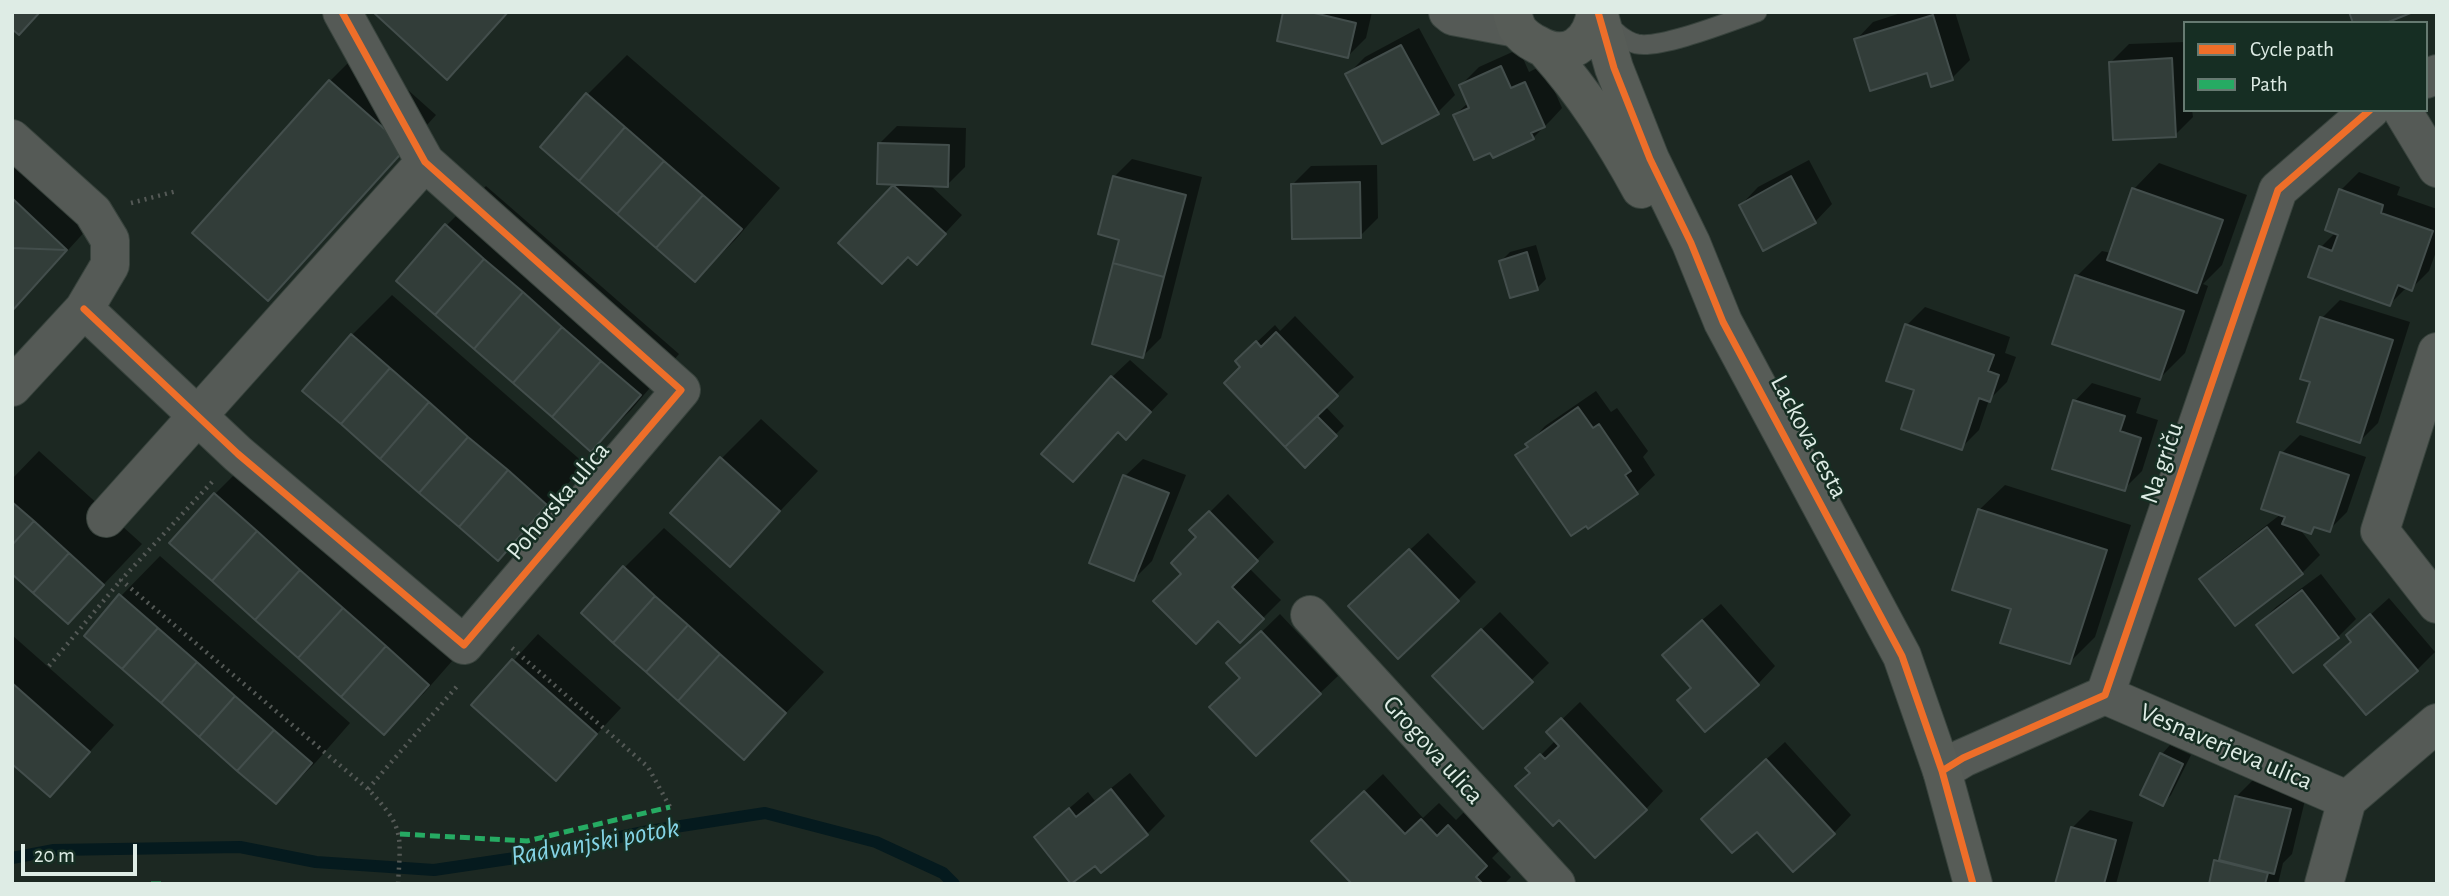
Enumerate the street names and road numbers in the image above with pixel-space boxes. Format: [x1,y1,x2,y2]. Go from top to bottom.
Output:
street label: Lackova cesta [1763,370,1855,504]
street label: Na griču [2134,418,2190,508]
street label: Pohorska ulica [500,436,616,566]
street label: Grogova ulica [1376,689,1490,811]
street label: Vesnaverjeva ulica [2135,697,2317,797]

